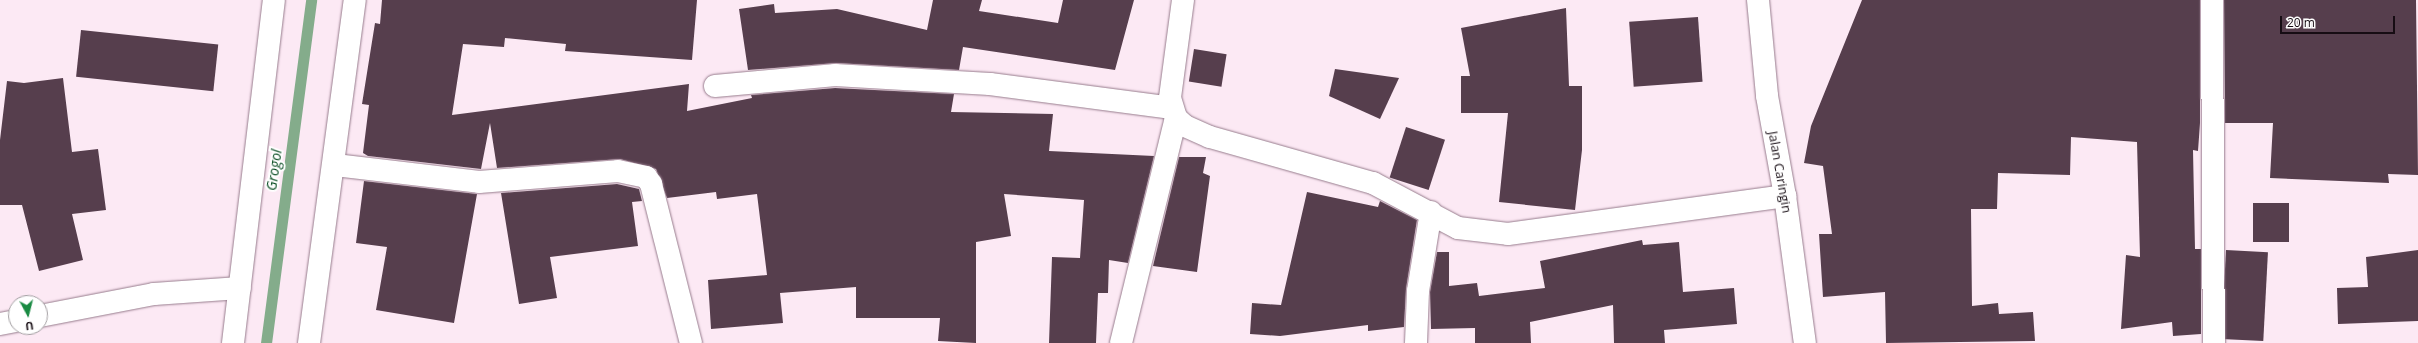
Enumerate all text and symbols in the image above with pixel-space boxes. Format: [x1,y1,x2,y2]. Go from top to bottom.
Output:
scale bar [2282,8,2397,34]
text: 20 m [2287,14,2315,31]
street label: Jalan Caringin [1765,130,1795,214]
water label: Grogol [263,148,285,192]
north arrow [8,295,48,335]
text: U [24,318,34,334]

